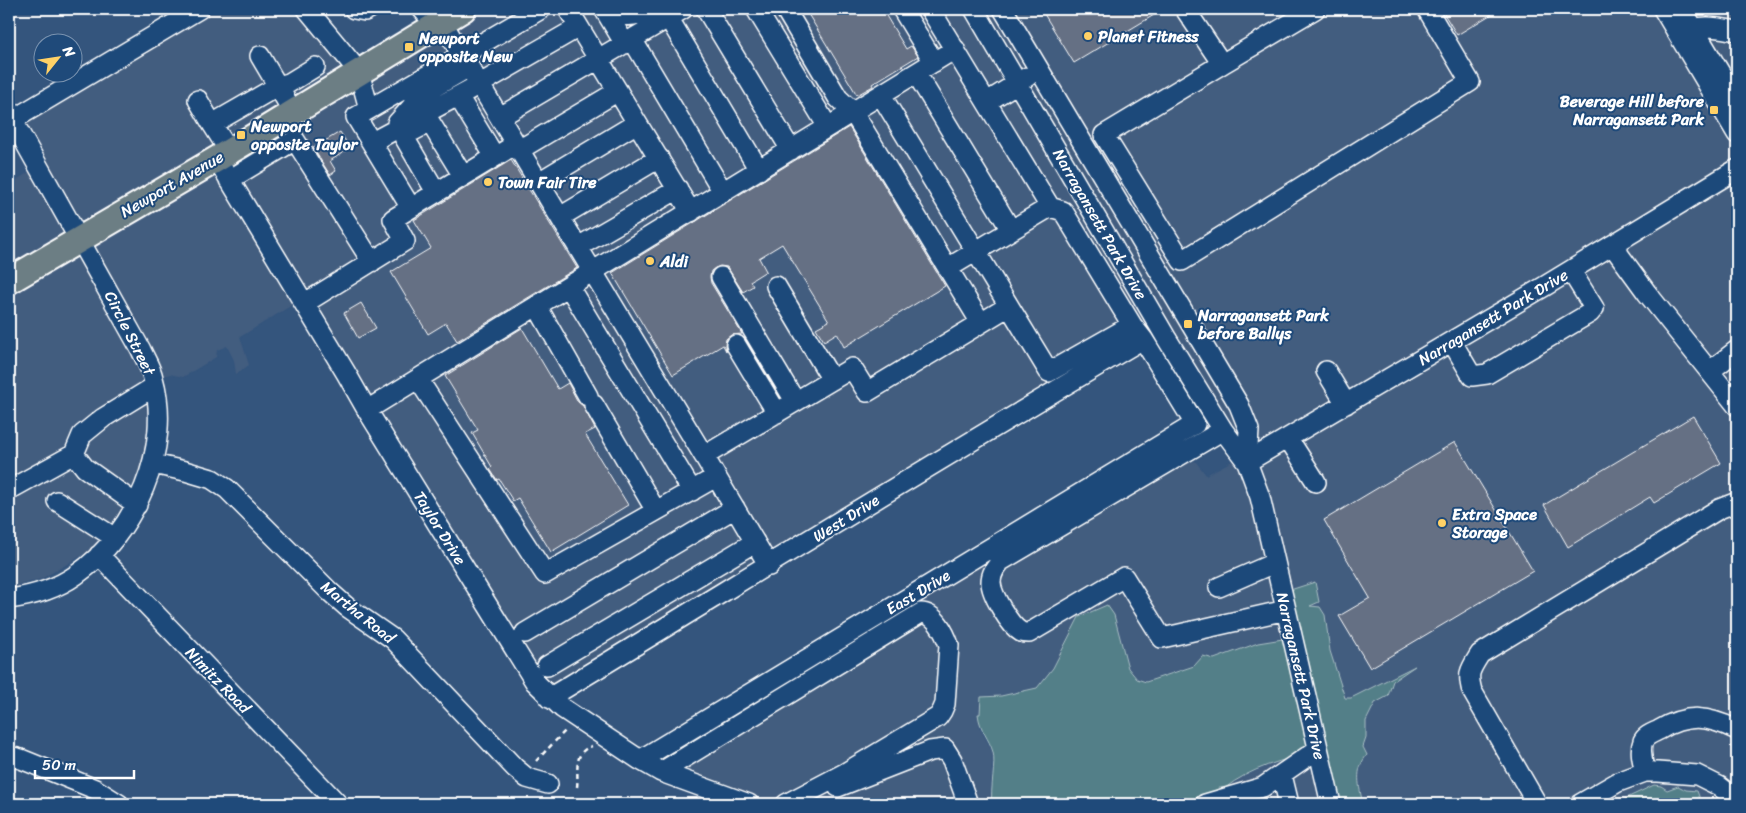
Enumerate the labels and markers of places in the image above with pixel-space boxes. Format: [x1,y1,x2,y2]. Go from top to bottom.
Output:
place label: Planet Fitness [1098,22,1199,51]
place label: Newport opposite New [418,24,514,71]
marker: Planet Fitness [1082,30,1094,42]
marker: Newport opposite New [403,41,415,53]
place label: Beverage Hill before Narragansett Park [1560,87,1705,134]
marker: Beverage Hill before Narragansett Park [1708,104,1720,116]
place label: Newport opposite Taylor [250,112,359,159]
marker: Newport opposite Taylor [235,129,247,141]
place label: Town Fair Tire [498,168,597,197]
marker: Town Fair Tire [482,176,494,188]
place label: Aldi [659,247,689,276]
marker: Aldi [644,255,656,267]
place label: Narragansett Park before Ballys [1197,301,1329,348]
marker: Narragansett Park before Ballys [1182,318,1194,330]
place label: Extra Space Storage [1451,500,1537,547]
marker: Extra Space Storage [1436,517,1448,529]

